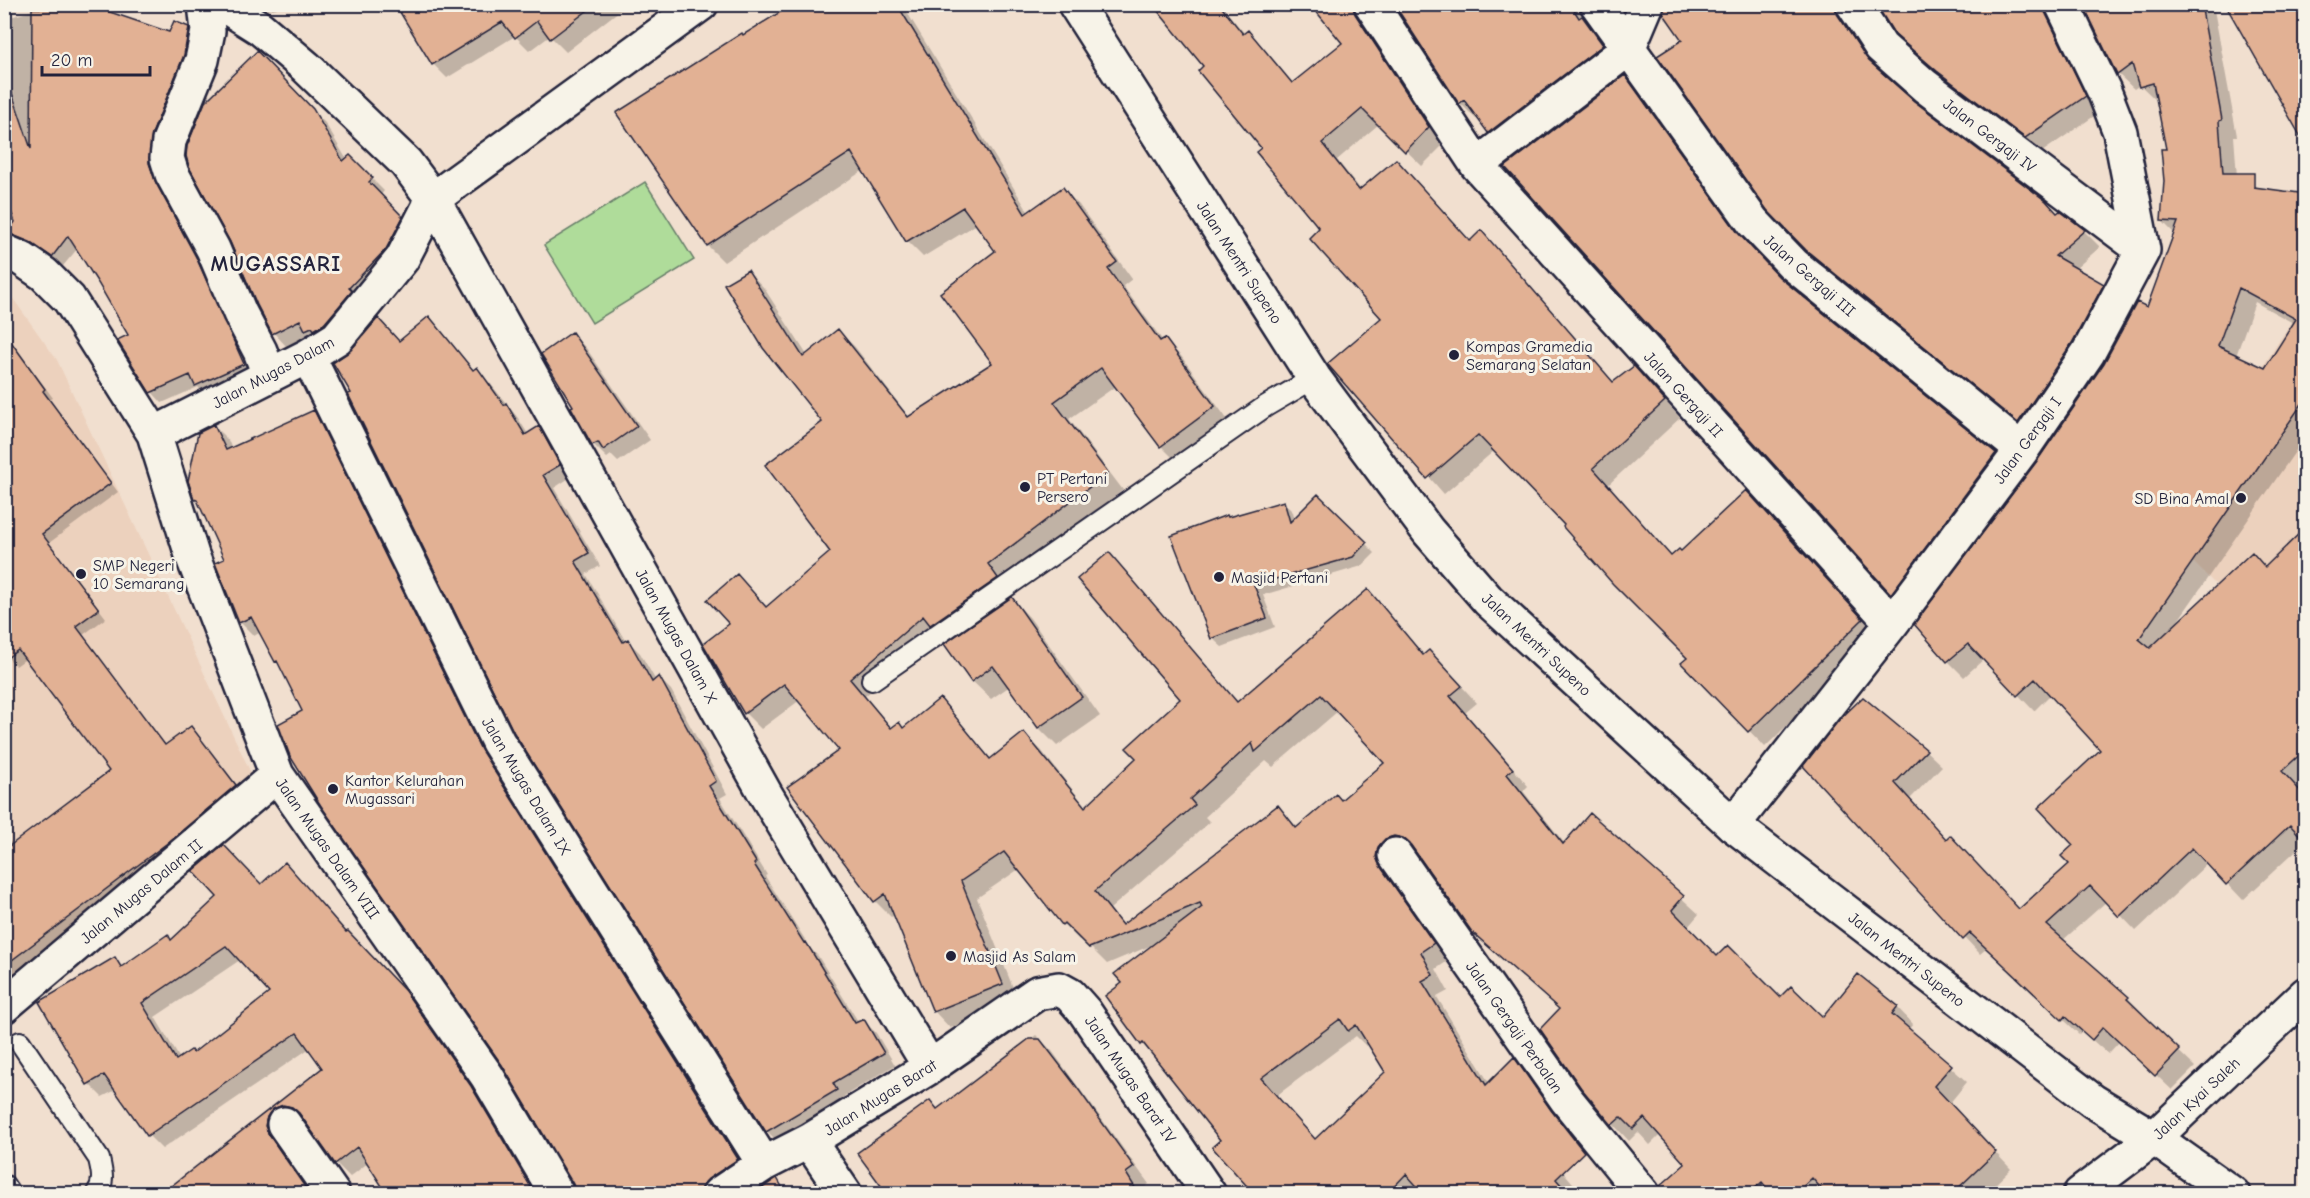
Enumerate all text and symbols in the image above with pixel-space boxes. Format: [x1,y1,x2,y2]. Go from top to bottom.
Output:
scale bar [42,39,150,77]
text: 20 m [51,50,92,71]
street label: Jalan Gergaji IV [1940,95,2040,177]
street label: Jalan Mentri Supeno [1193,198,1286,327]
street label: Jalan Gergaji III [1760,231,1859,320]
district label: MUGASSARI [210,251,342,277]
street label: Jalan Mugas Dalam [210,333,337,413]
place label: Kompas Gramedia Semarang Selatan [1466,338,1593,374]
marker: Kompas Gramedia Semarang Selatan [1447,348,1461,362]
street label: Jalan Gergaji II [1640,348,1726,441]
street label: Jalan Gergaji I [1990,394,2065,487]
place label: PT Pertani Persero [1037,470,1107,506]
marker: PT Pertani Persero [1018,480,1032,494]
place label: SD Bina Amal [2134,490,2229,508]
marker: SD Bina Amal [2234,491,2248,505]
place label: SMP Negeri 10 Semarang [93,557,184,593]
street label: Jalan Mugas Dalam X [632,566,721,707]
marker: SMP Negeri 10 Semarang [74,567,88,581]
place label: Masjid Pertani [1231,569,1328,587]
marker: Masjid Pertani [1212,570,1226,584]
street label: Jalan Mentri Supeno [1478,590,1595,700]
street label: Jalan Mugas Dalam IX [478,714,574,859]
place label: Kantor Kelurahan Mugassari [345,772,464,808]
street label: Jalan Mugas Dalam VIII [272,775,383,922]
marker: Kantor Kelurahan Mugassari [326,782,340,796]
street label: Jalan Mugas Dalam II [77,836,206,948]
street label: Jalan Mentri Supeno [1845,909,1968,1011]
place label: Masjid As Salam [963,948,1076,966]
marker: Masjid As Salam [944,949,958,963]
street label: Jalan Gergaji Perbalan [1462,958,1566,1097]
street label: Jalan Mugas Barat IV [1081,1013,1180,1147]
street label: Jalan Kyai Saleh [2150,1054,2244,1143]
street label: Jalan Mugas Barat [821,1056,940,1140]

